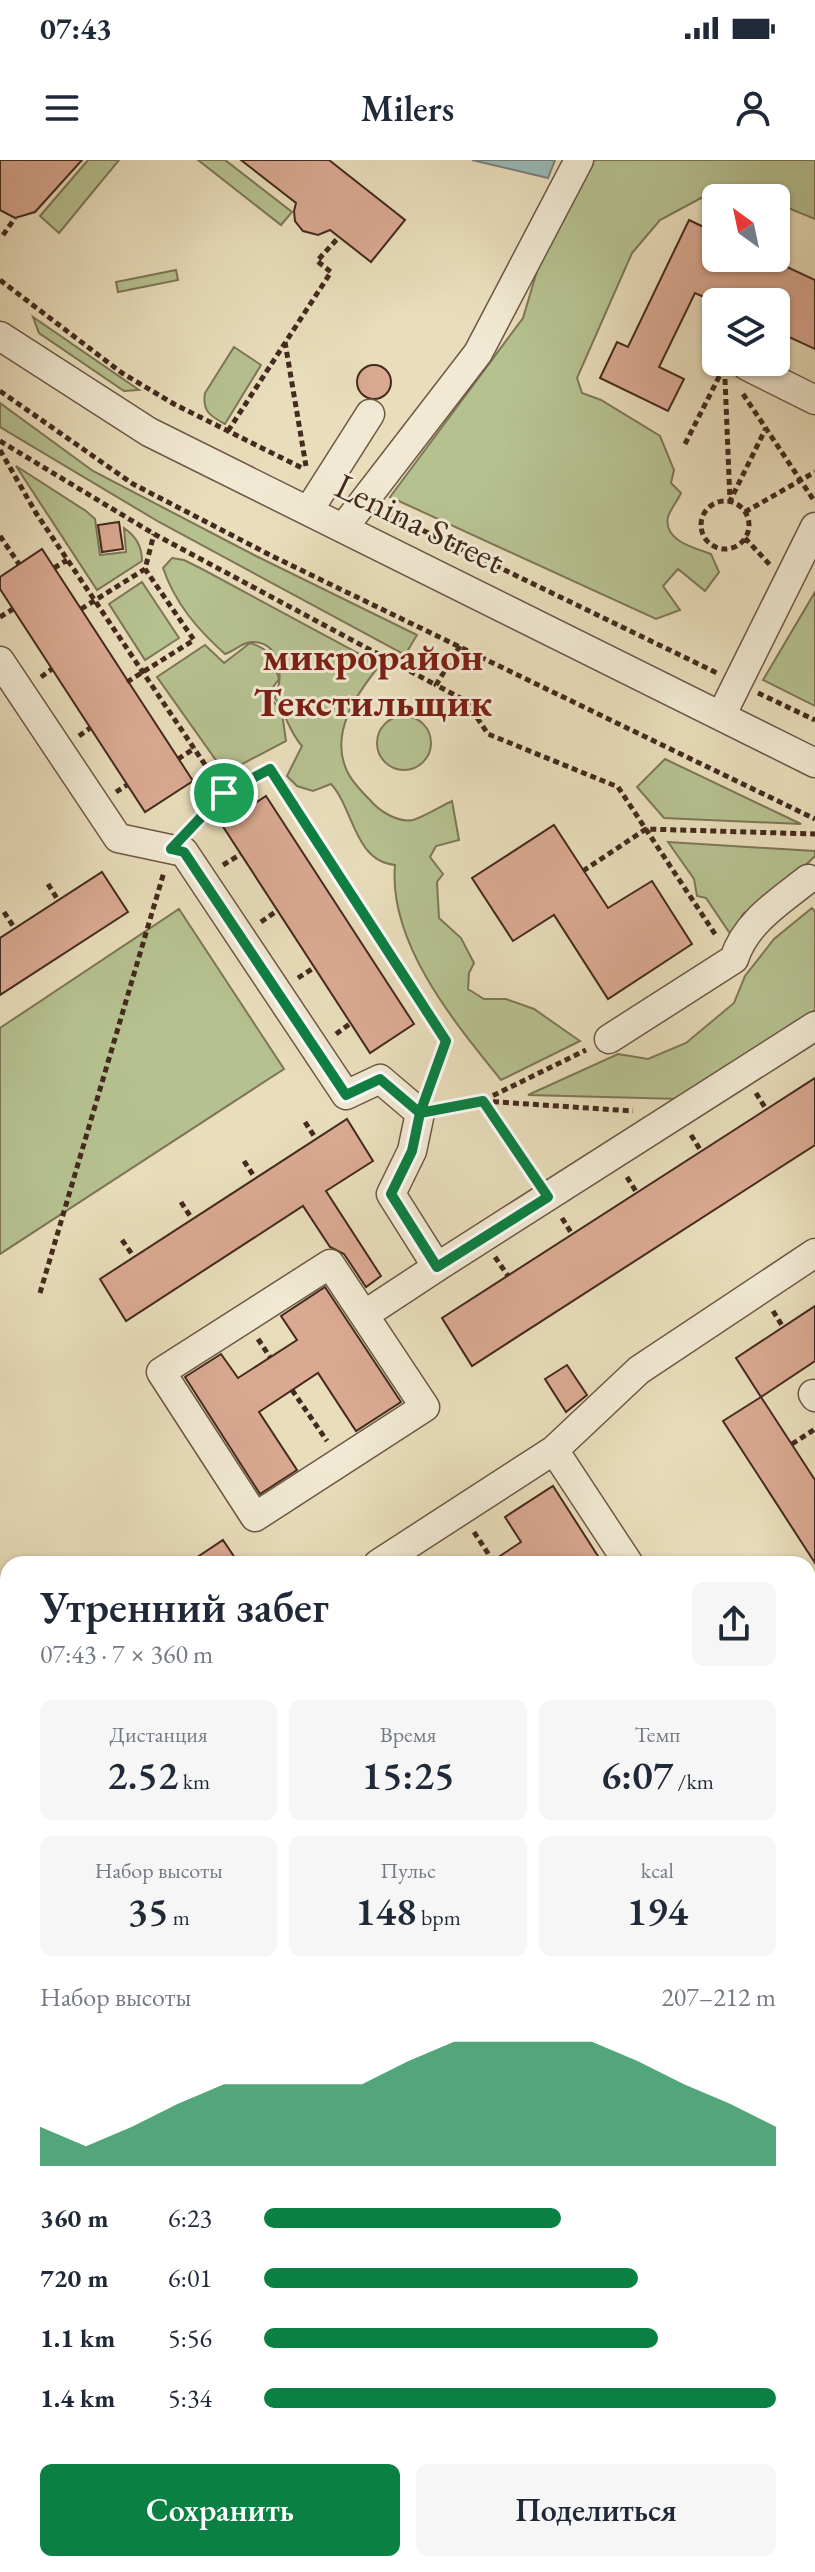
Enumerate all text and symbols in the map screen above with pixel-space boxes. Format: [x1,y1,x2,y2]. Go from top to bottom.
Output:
text: 07:43 [40,9,112,48]
text: Milers [361,85,454,132]
icon: menu [40,86,84,130]
icon: person [731,86,775,130]
north arrow [702,184,790,272]
map controls [702,184,790,376]
button: layers [702,288,790,376]
street label: Lenina Street [328,462,513,584]
district label: микрорайон Текстильщик [254,630,492,728]
pin [190,759,258,827]
icon: arrive [202,771,246,815]
text: Утренний забег [40,1578,329,1635]
button: share [692,1582,776,1666]
text: 07:43 · 7 × 360 m [40,1637,213,1671]
text: Дистанция [110,1720,208,1749]
text: Время [380,1720,436,1749]
text: Темп [634,1720,680,1749]
text: 2.52 [107,1749,178,1801]
text: 15:25 [362,1749,454,1801]
text: 6:07 [601,1749,673,1801]
text: km [178,1767,210,1796]
text: /km [673,1767,714,1796]
text: Набор высоты [95,1856,223,1885]
text: Пульс [380,1856,436,1885]
text: kcal [641,1856,674,1885]
text: 35 [127,1885,168,1937]
text: 148 [355,1885,417,1937]
text: 194 [627,1885,688,1937]
text: m [168,1903,190,1932]
text: bpm [417,1903,461,1932]
text: Набор высоты [40,1980,191,2014]
text: 207–212 m [661,1980,776,2014]
text: 360 m [40,2201,108,2235]
text: 6:23 [168,2201,212,2235]
text: 720 m [40,2261,108,2295]
text: 6:01 [168,2261,212,2295]
text: 1.1 km [40,2321,115,2355]
text: 5:56 [168,2321,212,2355]
text: 1.4 km [40,2381,115,2415]
text: 5:34 [168,2381,212,2415]
button: Сохранить [40,2464,400,2556]
button: Поделиться [416,2464,776,2556]

